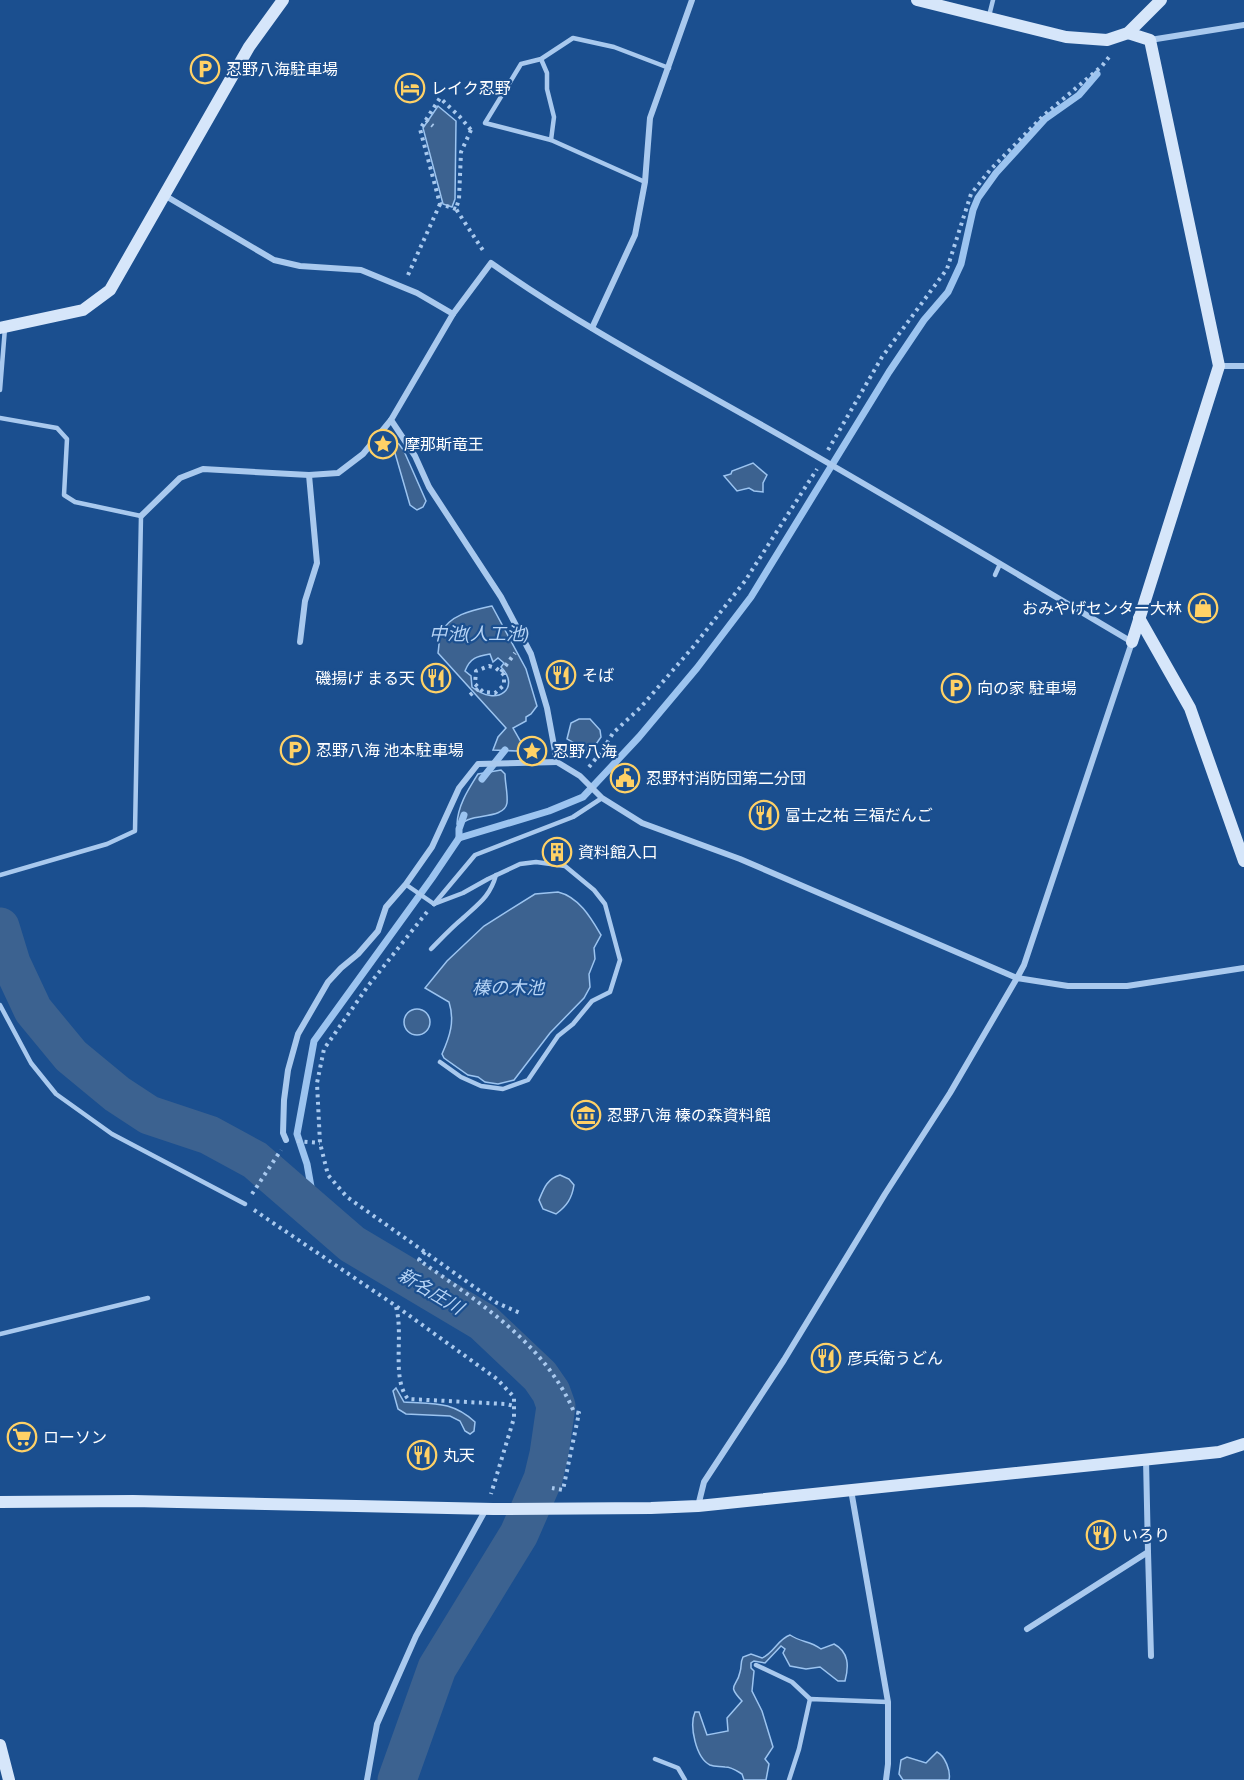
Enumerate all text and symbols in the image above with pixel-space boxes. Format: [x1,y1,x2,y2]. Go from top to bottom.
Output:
parking icon: 忍野八海駐車場 [189,53,221,85]
place label: 忍野八海駐車場 [226,58,338,80]
hotel icon: レイク忍野 [394,72,426,104]
place label: レイク忍野 [431,77,511,99]
place icon: 摩那斯竜王 [367,428,399,460]
place label: 摩那斯竜王 [404,433,484,455]
shop icon: おみやげセンター大林 [1187,592,1219,624]
place label: おみやげセンター大林 [1022,597,1182,619]
water label: 中池(人工池) [429,621,529,646]
restaurant icon: そば [545,659,577,691]
restaurant icon: 磯揚げ まる天 [420,662,452,694]
place label: そば [582,664,614,686]
place label: 磯揚げ まる天 [315,667,415,689]
parking icon: 向の家 駐車場 [940,672,972,704]
place label: 向の家 駐車場 [977,677,1077,699]
parking icon: 忍野八海 池本駐車場 [279,734,311,766]
place icon: 忍野八海 [516,735,548,767]
place label: 忍野八海 池本駐車場 [316,739,464,761]
place label: 忍野八海 [553,740,617,762]
public building icon: 忍野村消防団第二分団 [609,762,641,794]
place label: 忍野村消防団第二分団 [646,767,806,789]
restaurant icon: 富士之祐 三福だんご [748,799,780,831]
place label: 富士之祐 三福だんご [785,804,933,826]
building icon: 資料館入口 [541,836,573,868]
place label: 資料館入口 [578,841,658,863]
water label: 榛の木池 [472,975,546,1000]
museum icon: 忍野八海 榛の森資料館 [570,1099,602,1131]
place label: 忍野八海 榛の森資料館 [607,1104,771,1126]
water label: 新名庄川 [394,1262,470,1321]
restaurant icon: 彦兵衛うどん [810,1342,842,1374]
place label: 彦兵衛うどん [847,1347,943,1369]
supermarket icon: ローソン [6,1421,38,1453]
place label: ローソン [43,1426,107,1448]
restaurant icon: 丸天 [406,1439,438,1471]
place label: 丸天 [443,1444,475,1466]
restaurant icon: いろり [1085,1519,1117,1551]
place label: いろり [1122,1524,1170,1546]

